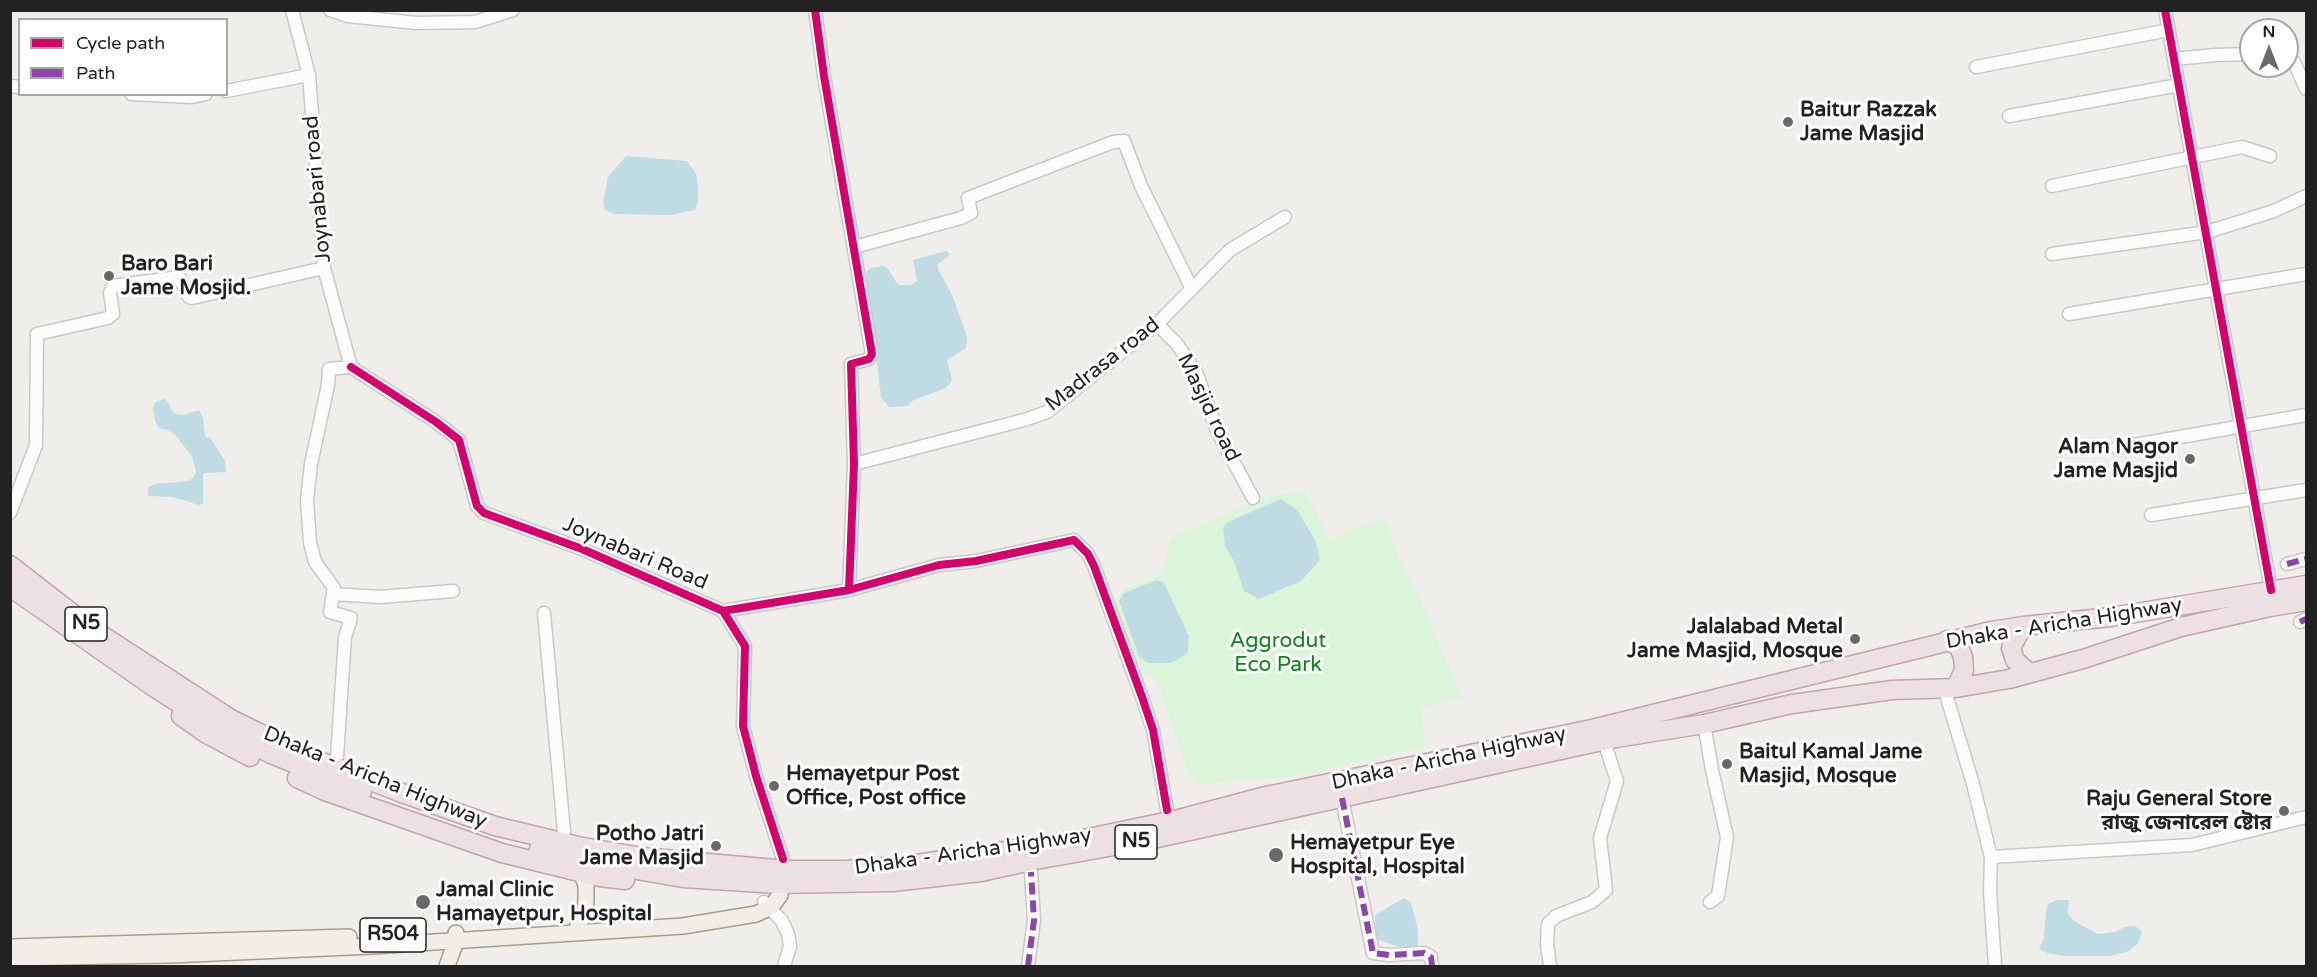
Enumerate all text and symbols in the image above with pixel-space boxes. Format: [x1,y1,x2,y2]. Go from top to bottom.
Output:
legend [18,18,228,96]
north arrow [2239,18,2299,78]
text: N [2263,22,2275,42]
text: Cycle path [76,32,165,54]
text: Path [76,62,115,84]
place label: Baitur Razzak Jame Masjid [1800,97,1937,147]
street label: Joynabari road [299,114,337,264]
marker: Baitur Razzak Jame Masjid [1781,115,1795,129]
place label: Baro Bari Jame Mosjid. [121,251,251,301]
marker: Baro Bari Jame Mosjid. [102,269,116,283]
street label: Madrasa road [1041,313,1165,417]
street label: Masjid road [1171,350,1245,466]
place label: Alam Nagor Jame Masjid [2054,434,2178,484]
marker: Alam Nagor Jame Masjid [2183,452,2197,466]
street label: Joynabari Road [559,512,711,596]
street label: Dhaka - Aricha Highway [1944,593,2184,655]
road number: N5 [65,607,107,641]
place label: Jalalabad Metal Jame Masjid, Mosque [1627,614,1843,664]
park label: Aggrodut Eco Park [1230,628,1326,678]
marker: Jalalabad Metal Jame Masjid, Mosque [1848,632,1862,646]
street label: Dhaka - Aricha Highway [260,722,490,834]
street label: Dhaka - Aricha Highway [1330,722,1568,796]
place label: Baitul Kamal Jame Masjid, Mosque [1739,739,1922,789]
marker: Baitul Kamal Jame Masjid, Mosque [1720,757,1734,771]
place label: Hemayetpur Post Office, Post office [786,761,966,811]
marker: Hemayetpur Post Office, Post office [767,779,781,793]
place label: Raju General Store রাজু জেনারেল ষ্টোর [2086,786,2272,836]
marker: Raju General Store রাজু জেনারেল ষ্টোর [2277,804,2291,818]
place label: Potho Jatri Jame Masjid [580,821,704,871]
street label: Dhaka - Aricha Highway [853,823,1093,881]
road number: N5 [1115,825,1157,859]
place label: Hemayetpur Eye Hospital, Hospital [1290,830,1465,880]
marker: Potho Jatri Jame Masjid [709,839,723,853]
marker: Hemayetpur Eye Hospital, Hospital [1267,846,1285,864]
place label: Jamal Clinic Hamayetpur, Hospital [436,877,652,927]
marker: Jamal Clinic Hamayetpur, Hospital [414,893,432,911]
road number: R504 [360,918,426,952]

